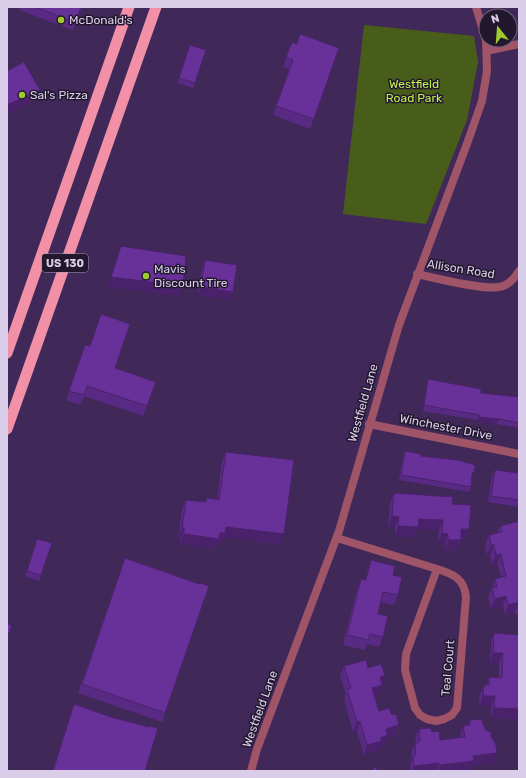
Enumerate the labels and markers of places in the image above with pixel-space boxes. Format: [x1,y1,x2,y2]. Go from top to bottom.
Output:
place label: McDonald's [69,13,133,27]
marker: McDonald's [56,15,66,25]
place label: Sal's Pizza [30,88,88,102]
marker: Sal's Pizza [17,90,27,100]
place label: Mavis Discount Tire [154,262,228,290]
marker: Mavis Discount Tire [141,271,151,281]

